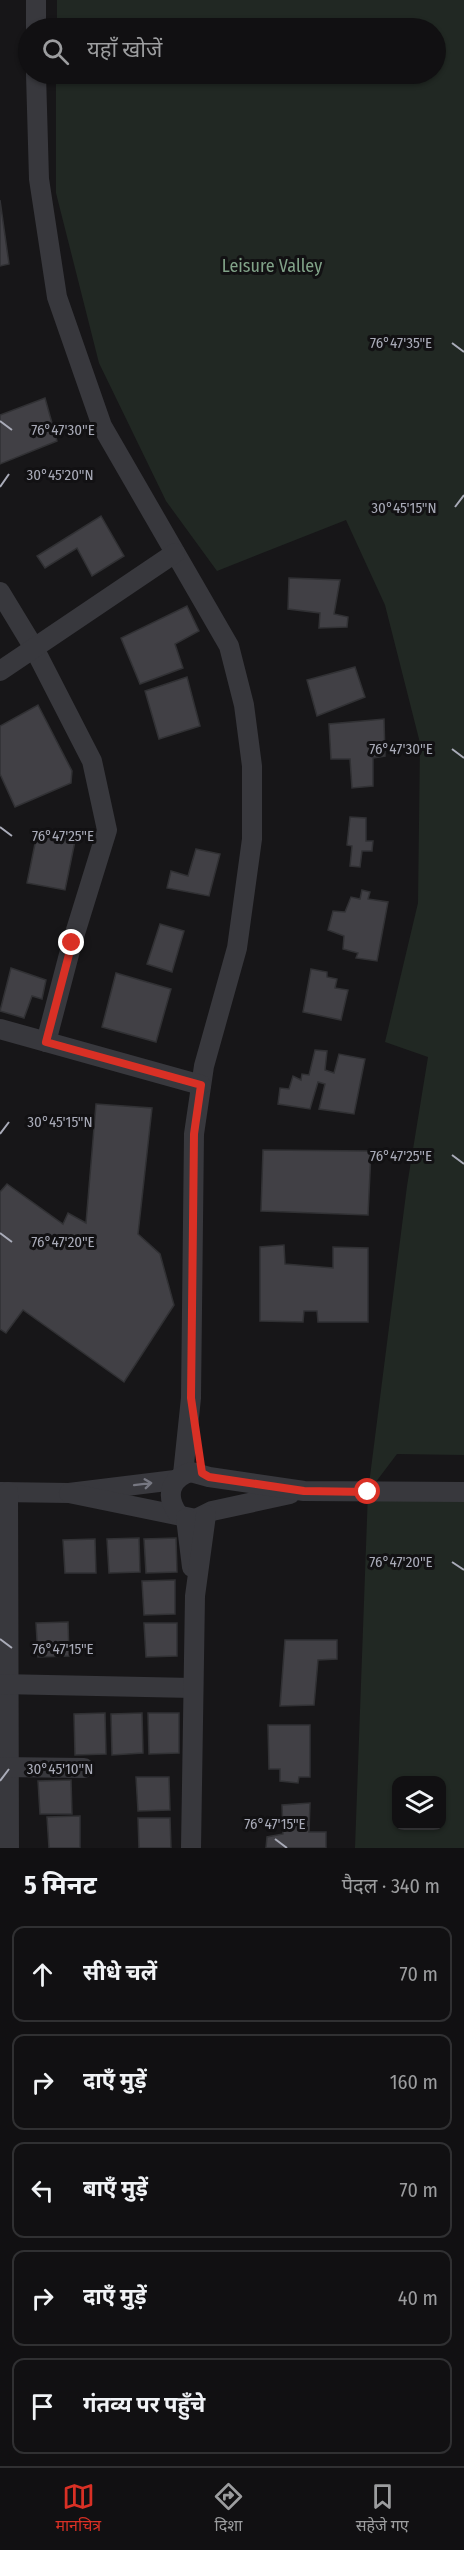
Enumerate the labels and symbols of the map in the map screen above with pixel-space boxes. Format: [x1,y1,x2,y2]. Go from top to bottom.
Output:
park label: Leisure Valley [222,255,322,277]
text: 76°47'35"E [370,334,432,352]
text: 76°47'30"E [31,421,95,439]
text: 30°45'20"N [26,466,94,484]
text: 30°45'15"N [371,499,437,517]
text: 76°47'30"E [369,740,433,758]
text: 76°47'25"E [32,827,94,845]
route end [58,929,84,955]
text: 30°45'15"N [27,1113,93,1131]
text: 76°47'25"E [370,1147,432,1165]
text: 76°47'20"E [31,1233,95,1251]
one-way arrow [132,1478,152,1489]
route start [354,1478,380,1504]
text: 76°47'20"E [369,1553,433,1571]
text: 76°47'15"E [32,1640,94,1658]
text: 30°45'10"N [27,1760,93,1778]
text: 76°47'15"E [244,1815,306,1833]

